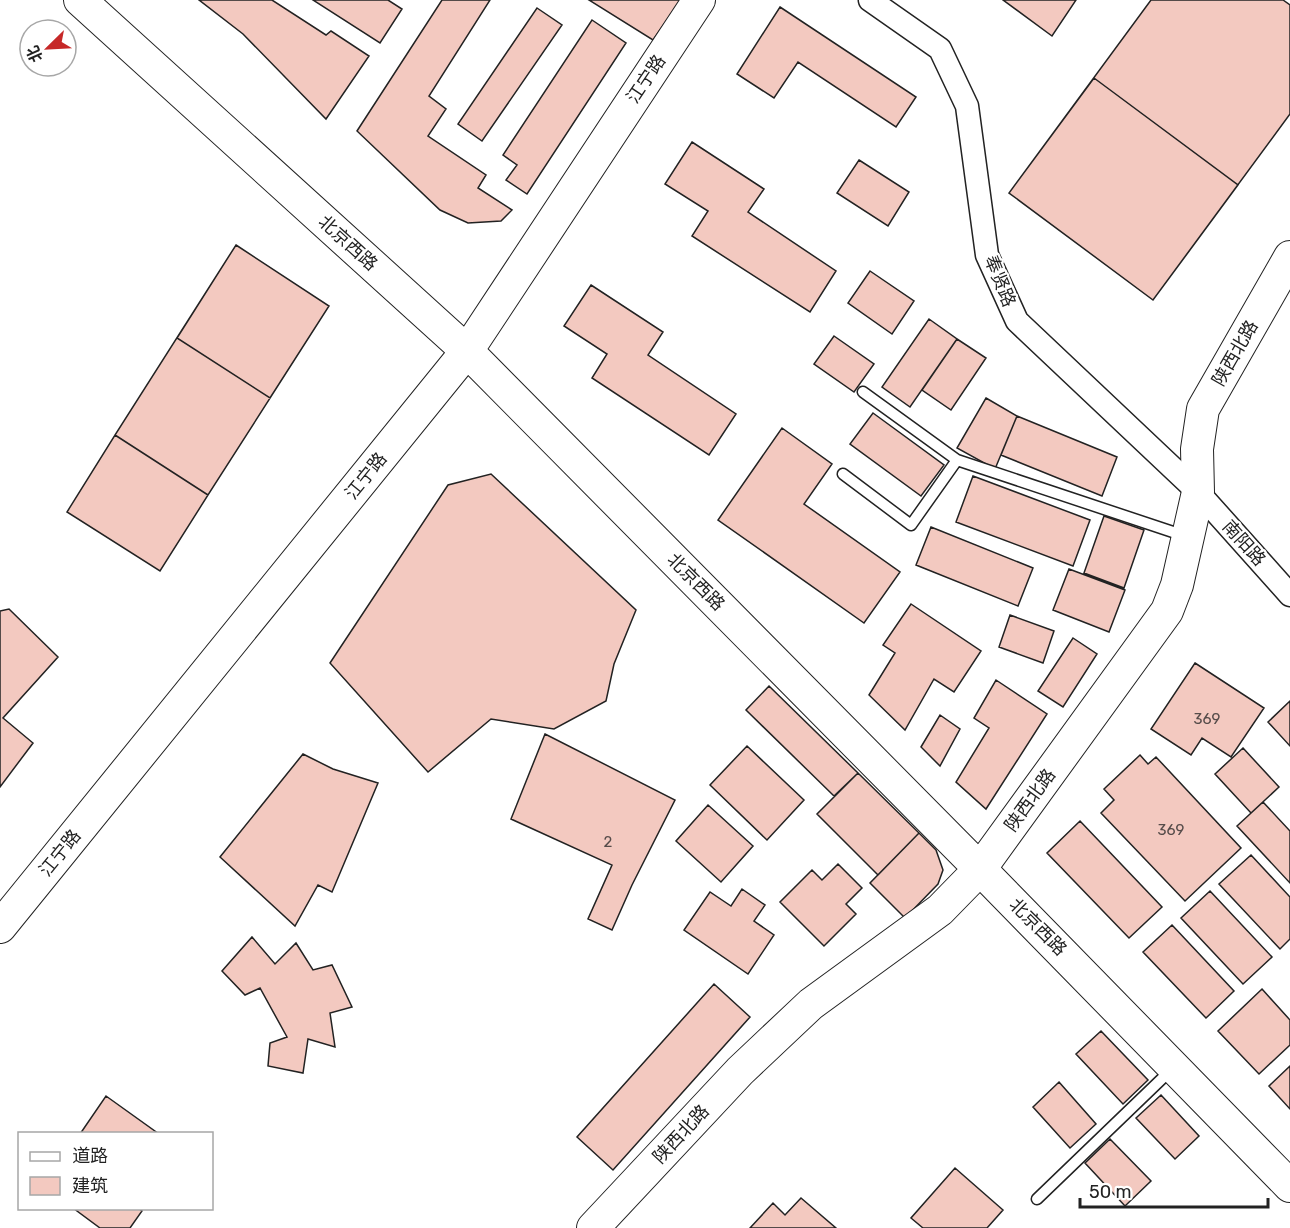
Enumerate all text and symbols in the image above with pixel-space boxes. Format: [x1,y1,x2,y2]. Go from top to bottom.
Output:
north arrow [18,18,78,78]
text: 北 [23,43,47,65]
street label: 江宁路 [622,50,670,108]
street label: 北京西路 [314,211,382,275]
street label: 奉贤路 [980,252,1020,310]
street label: 陕西北路 [1207,316,1263,390]
street label: 江宁路 [340,448,392,504]
street label: 南阳路 [1218,516,1270,570]
street label: 北京西路 [663,549,729,615]
house number: 369 [1194,710,1221,728]
street label: 陕西北路 [1000,764,1060,836]
house number: 369 [1158,821,1185,839]
street label: 江宁路 [34,825,86,881]
house number: 2 [604,833,613,851]
street label: 北京西路 [1005,894,1071,960]
street label: 陕西北路 [648,1100,714,1168]
legend [18,1132,213,1210]
text: 道路 [72,1145,108,1167]
scale bar [1080,1171,1268,1209]
text: 建筑 [72,1175,108,1197]
text: 50 m [1089,1181,1132,1203]

